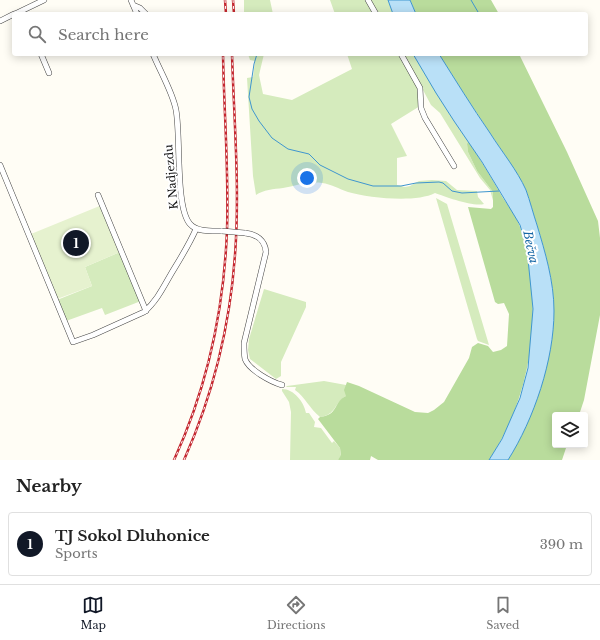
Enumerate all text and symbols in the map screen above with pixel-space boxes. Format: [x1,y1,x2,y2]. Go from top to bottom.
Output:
search box [12,12,588,56]
icon: search [26,23,48,45]
text: Search here [58,25,149,44]
street label: K Nadjezdu [161,143,181,210]
your location [297,168,317,188]
pin: 1 [63,228,89,258]
water label: Bečva [520,228,542,265]
map controls [552,412,588,448]
button: layers [552,412,588,448]
text: Nearby [16,476,82,497]
text: TJ Sokol Dluhonice [55,526,210,545]
text: 1 [27,536,33,553]
text: 390 m [540,536,583,553]
text: Sports [55,545,98,562]
tab: Map [80,594,106,632]
tab: Directions [267,594,325,632]
tab: Saved [486,594,520,632]

